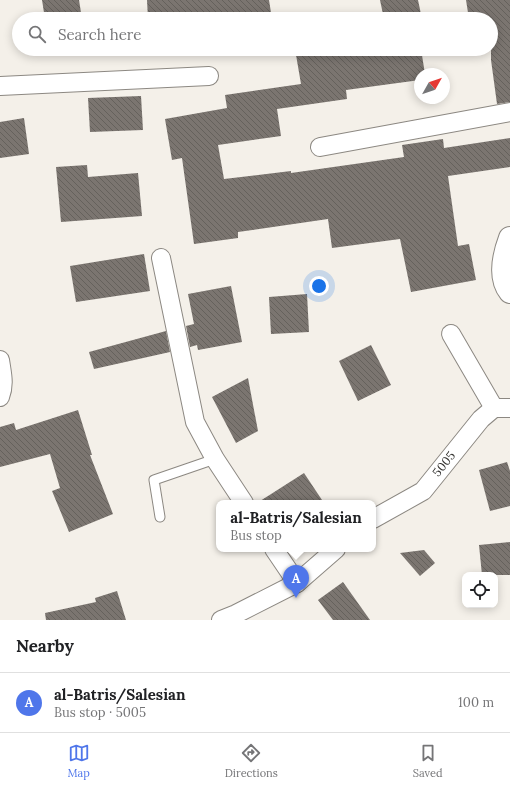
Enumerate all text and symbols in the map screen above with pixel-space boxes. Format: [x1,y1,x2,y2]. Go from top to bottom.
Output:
search box [12,12,498,56]
icon: search [26,23,48,45]
text: Search here [58,25,141,44]
north arrow [414,68,450,104]
your location [309,276,329,296]
street label: 5005 [429,448,458,479]
popup [216,500,376,552]
text: al-Batris/Salesian [230,508,362,527]
text: Bus stop [230,527,282,544]
pin: A [283,565,309,598]
map controls [462,572,498,608]
button: locate [462,572,498,608]
text: Nearby [16,635,74,657]
text: al-Batris/Salesian [54,685,185,704]
text: A [25,694,33,711]
text: 100 m [458,694,494,711]
text: Bus stop · 5005 [54,704,146,721]
tab: Map [67,742,90,780]
tab: Directions [225,742,278,780]
tab: Saved [413,742,443,780]

